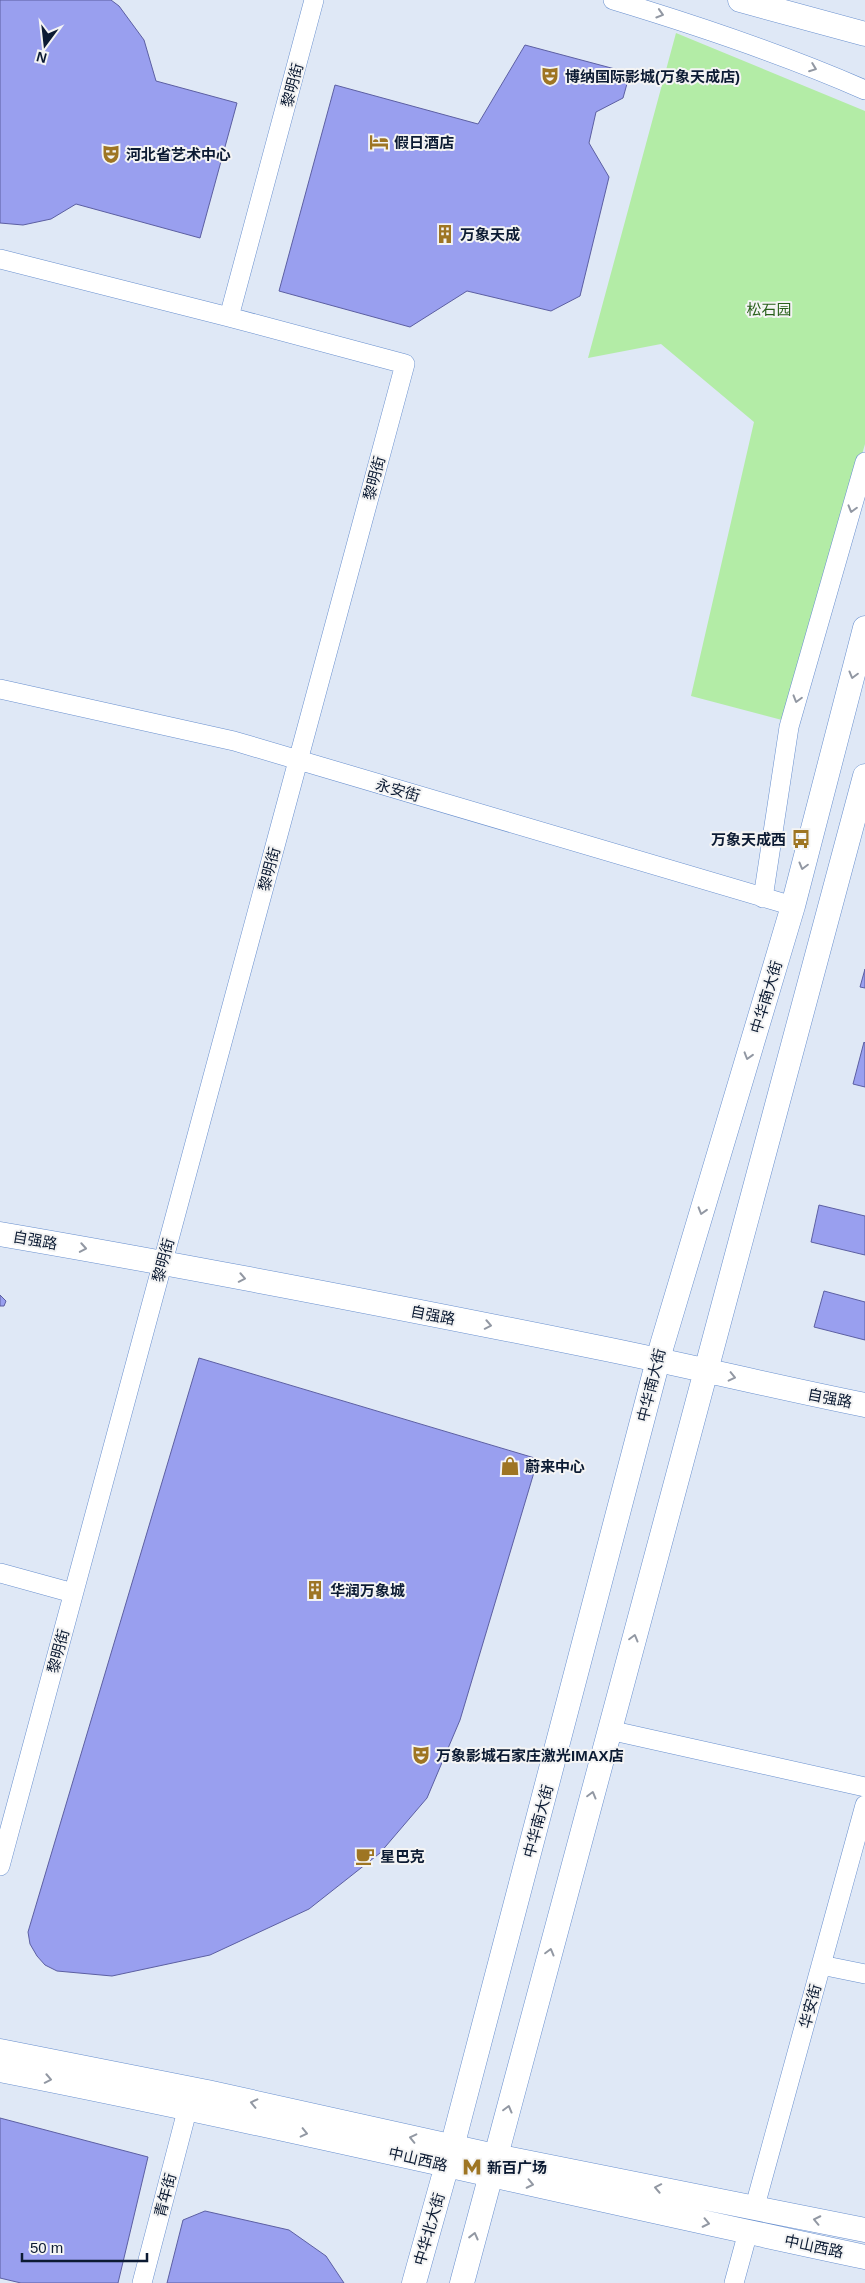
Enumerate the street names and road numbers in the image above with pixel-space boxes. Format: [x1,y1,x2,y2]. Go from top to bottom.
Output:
street label: 黎明街 [278,61,306,109]
street label: 黎明街 [360,454,388,502]
street label: 永安街 [374,776,422,804]
street label: 黎明街 [255,845,283,893]
street label: 中华南大街 [747,959,785,1035]
street label: 自强路 [11,1228,59,1252]
street label: 黎明街 [149,1236,177,1284]
street label: 自强路 [409,1302,457,1328]
street label: 中华南大街 [634,1347,668,1423]
street label: 自强路 [806,1385,854,1411]
street label: 黎明街 [44,1627,72,1675]
street label: 中华南大街 [520,1783,556,1859]
street label: 华安街 [796,1982,824,2030]
street label: 中山西路 [387,2144,449,2174]
street label: 青年街 [151,2171,179,2219]
street label: 中华北大街 [410,2191,448,2267]
street label: 中山西路 [783,2231,845,2261]

